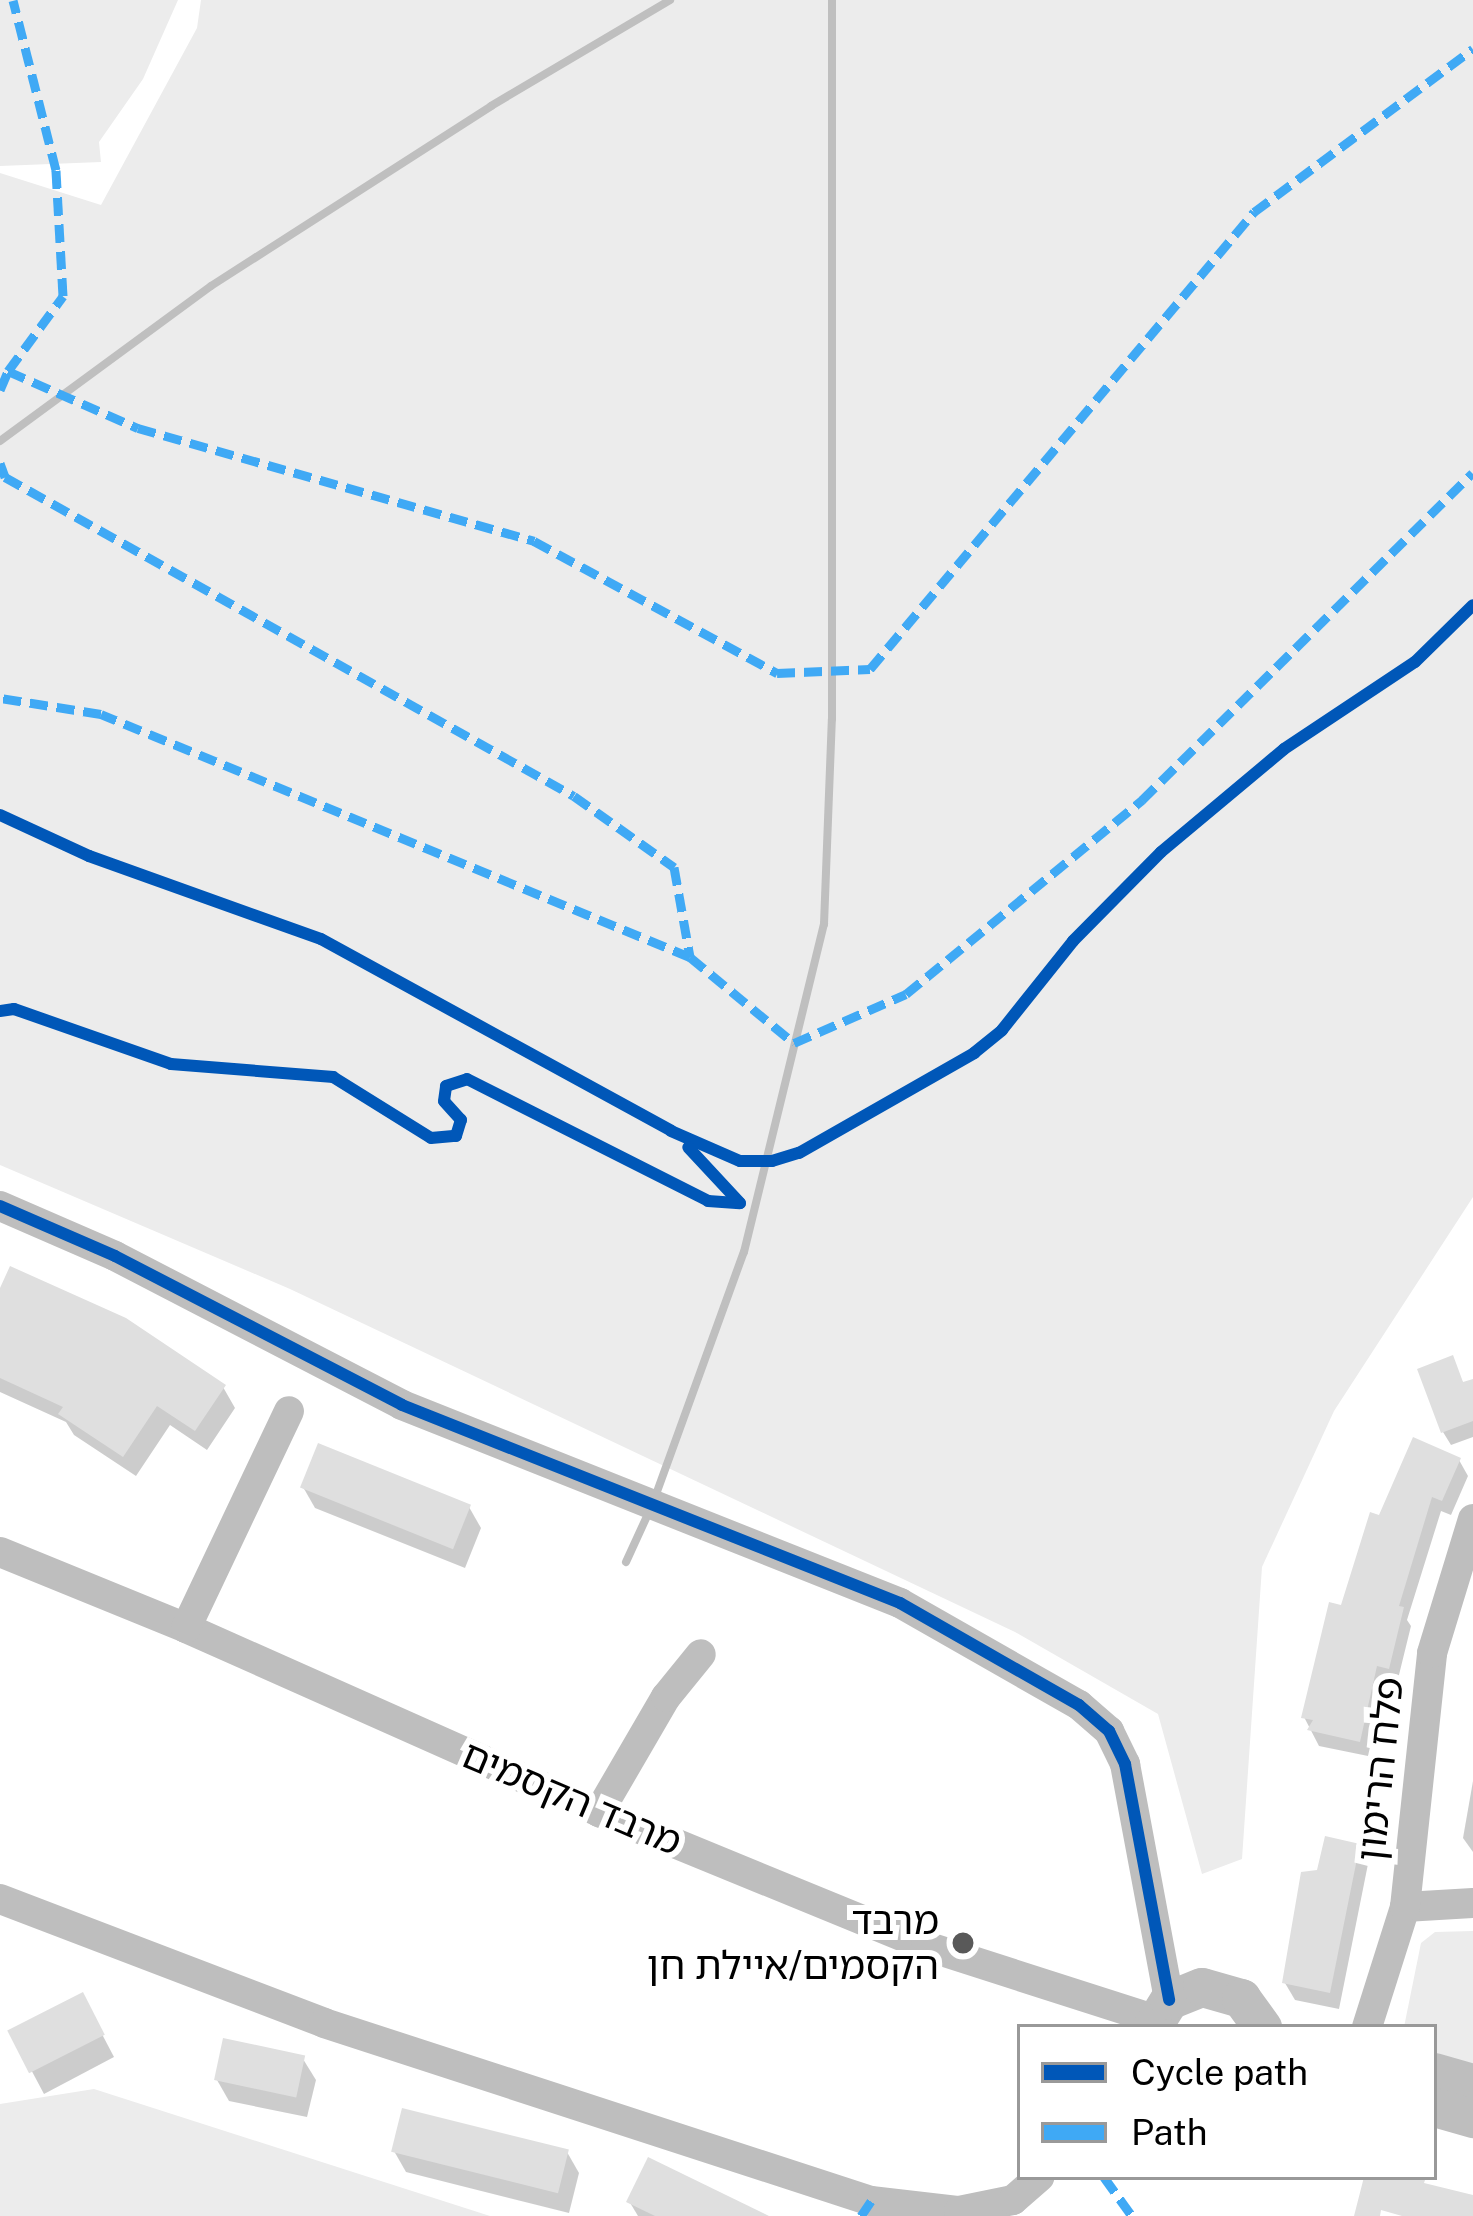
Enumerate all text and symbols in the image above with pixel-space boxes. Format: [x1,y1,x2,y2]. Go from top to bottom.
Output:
street label: פלח הרימון [1347,1674,1413,1864]
street label: מרבד הקסמים [455,1731,689,1865]
place label: מרבד הקסמים/איילת חן [647,1898,939,1989]
marker: מרבד הקסמים/איילת חן [950,1930,976,1956]
legend [1017,2024,1437,2180]
text: Cycle path [1131,2051,1308,2093]
text: Path [1131,2111,1207,2153]

